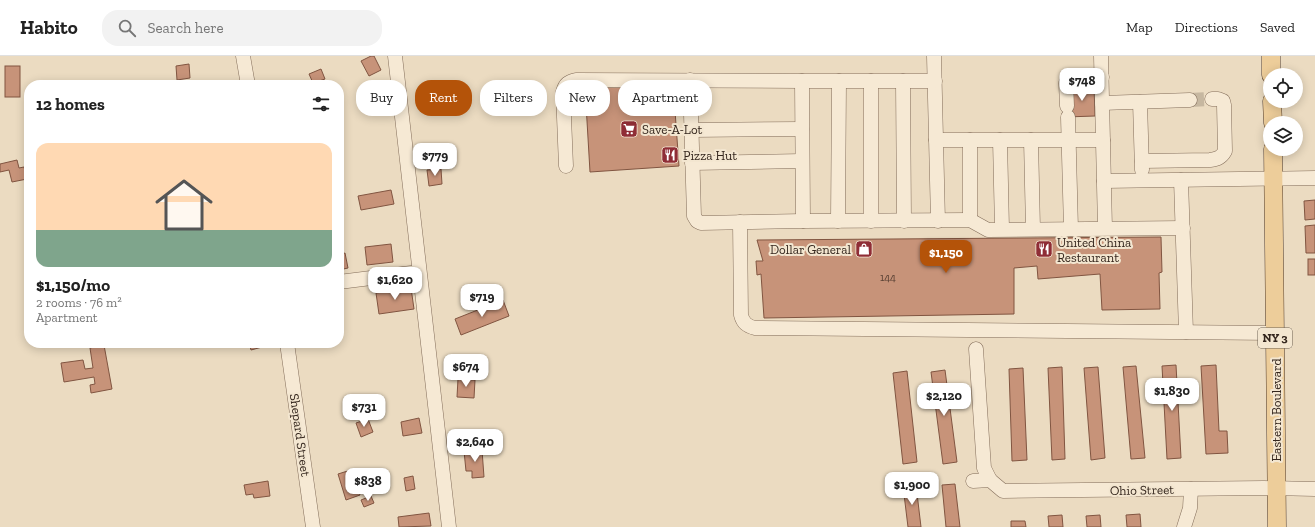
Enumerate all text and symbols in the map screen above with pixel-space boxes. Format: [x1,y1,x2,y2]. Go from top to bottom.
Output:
search box [102,10,382,46]
text: Habito [20,16,78,39]
icon: search [116,17,138,39]
text: Search here [148,19,224,37]
text: Map [1126,19,1153,36]
text: Directions [1175,19,1238,36]
text: Saved [1260,19,1295,36]
pin: $748 [1058,68,1106,102]
map controls [1263,68,1303,156]
button: locate [1263,68,1303,108]
text: $748 [1068,73,1096,88]
chip: Buy [356,80,407,116]
chip: Rent [415,80,472,116]
chip: Filters [480,80,547,116]
chip: New [555,80,610,116]
chip: Apartment [618,80,712,116]
icon: filters [310,93,332,115]
text: 12 homes [36,94,105,114]
button: layers [1263,116,1303,156]
supermarket icon: Save-A-Lot [619,119,639,139]
place label: Save-A-Lot [642,122,703,137]
pin: $779 [411,143,459,177]
restaurant icon: Pizza Hut [660,145,680,165]
text: $779 [422,148,448,163]
place label: Pizza Hut [683,148,737,163]
icon: home [148,169,220,241]
place label: United China Restaurant [1057,235,1132,265]
shop icon: Dollar General [854,239,874,259]
restaurant icon: United China Restaurant [1034,239,1054,259]
pin: $1,150 [913,240,979,274]
place label: Dollar General [770,242,852,257]
text: $1,150 [929,245,963,260]
pin: $1,620 [362,267,428,301]
house number: 144 [880,271,896,284]
text: $1,620 [377,272,413,287]
text: $1,150/mo [36,275,110,295]
pin: $719 [458,284,506,318]
text: $719 [469,289,495,304]
text: 2 rooms · 76 m² [36,295,122,310]
text: Apartment [36,310,98,325]
road number: NY 3 [1258,328,1292,348]
pin: $674 [442,354,490,388]
street label: Eastern Boulevard [1269,358,1284,462]
text: $674 [453,359,479,374]
pin: $1,830 [1139,378,1205,412]
pin: $2,120 [911,383,977,417]
text: $1,830 [1154,383,1190,398]
text: $2,120 [926,388,962,403]
street label: Shepard Street [287,393,313,478]
pin: $731 [340,394,388,428]
text: $731 [352,399,377,414]
pin: $2,640 [442,429,508,463]
text: $2,640 [456,434,494,449]
pin: $838 [344,468,392,502]
pin: $1,900 [879,472,945,506]
text: $838 [354,473,382,488]
text: $1,900 [894,477,930,492]
street label: Ohio Street [1110,482,1174,498]

